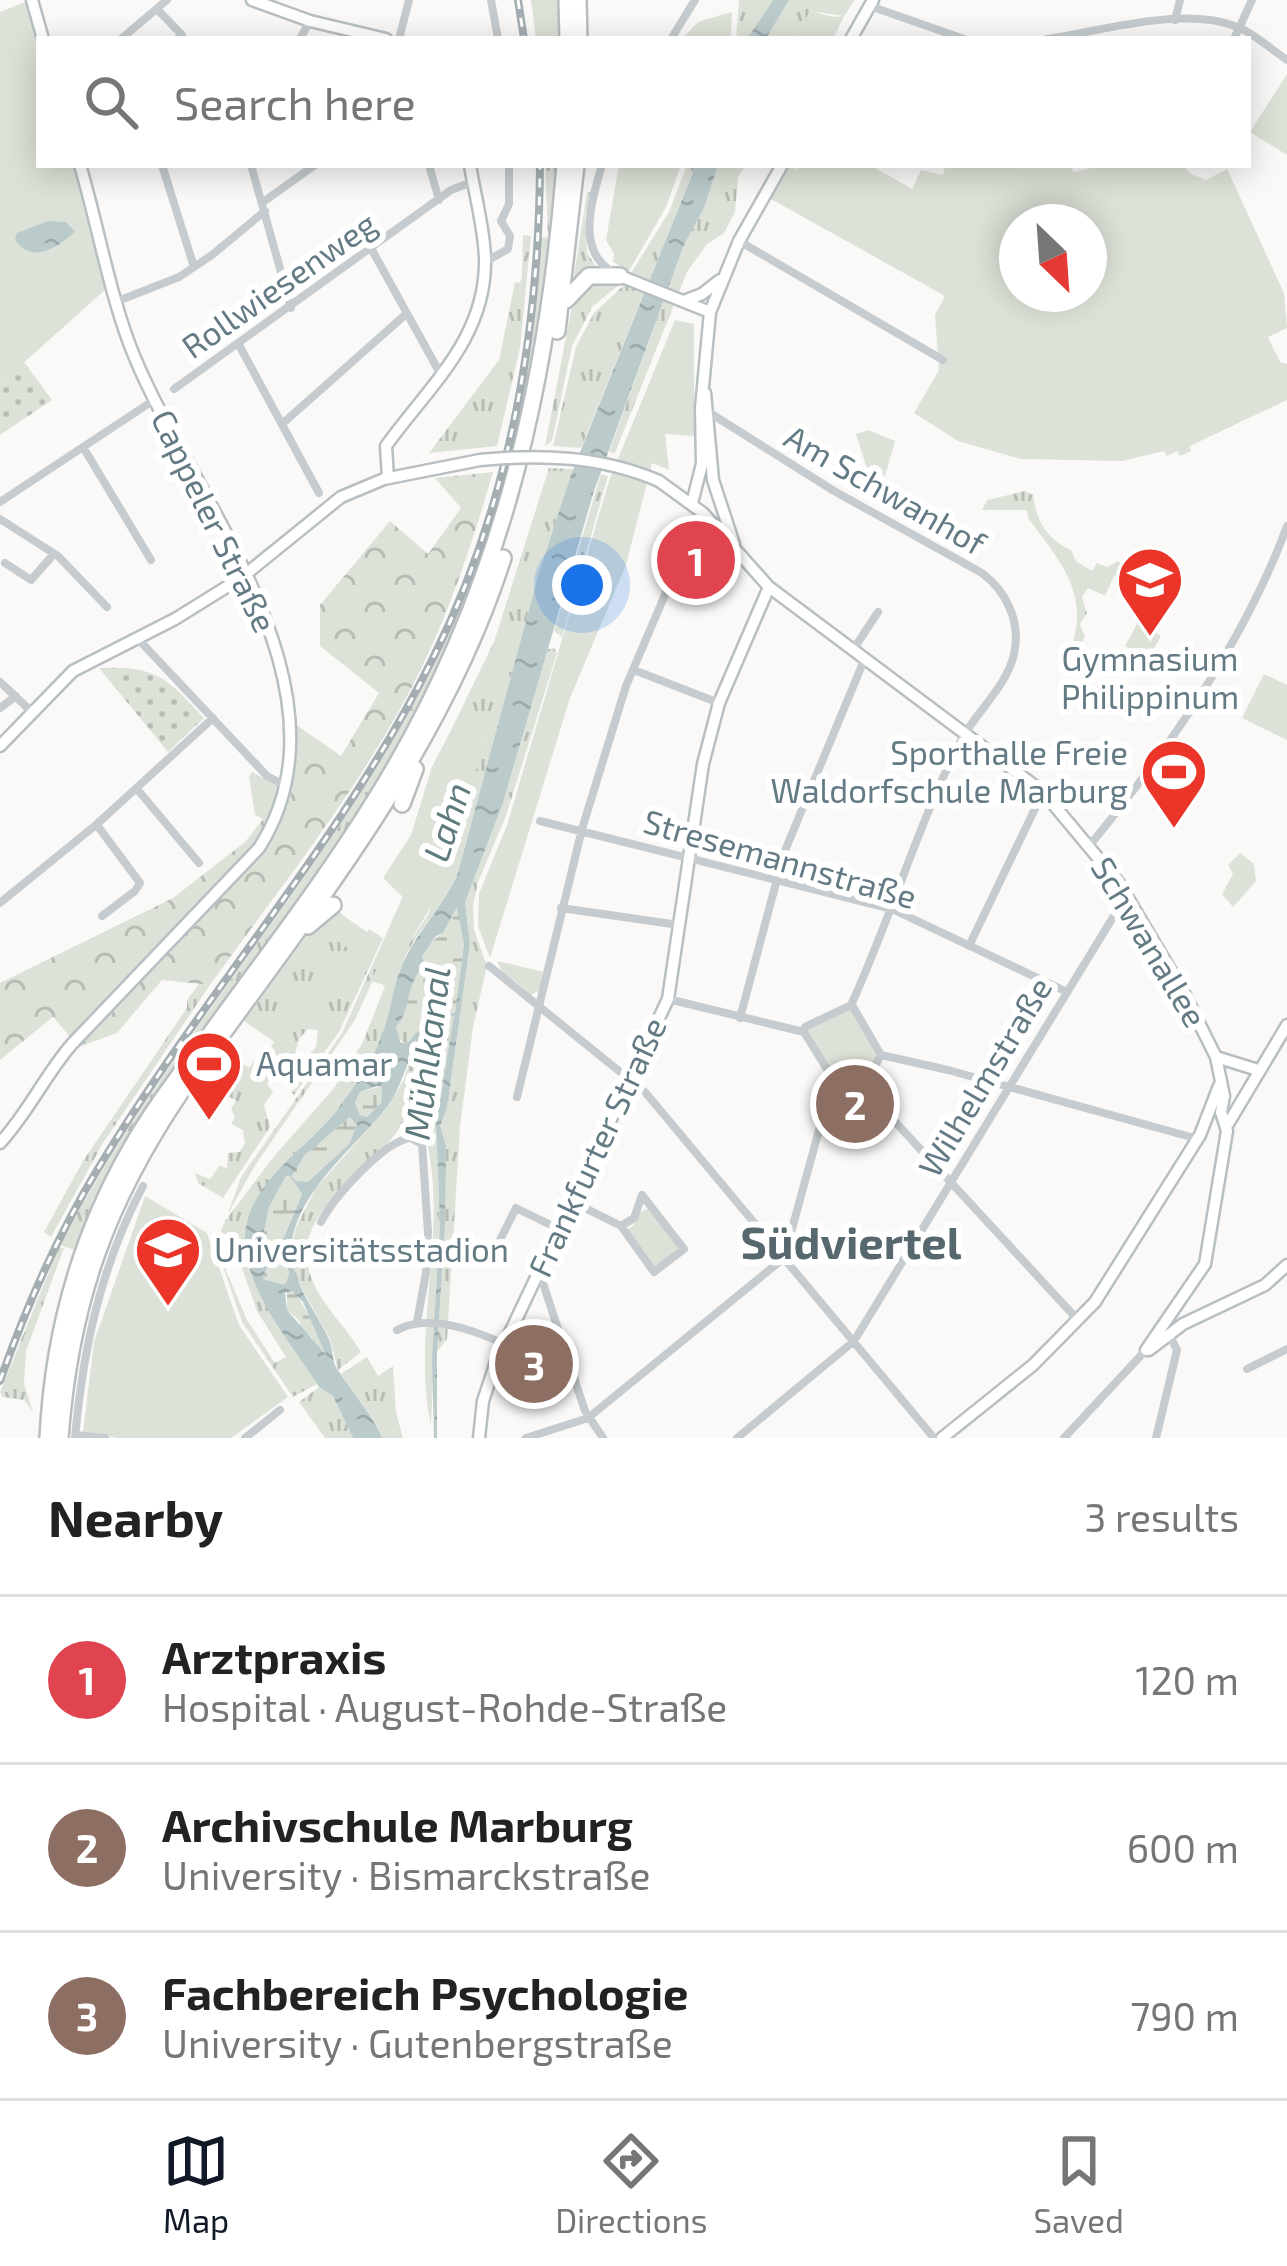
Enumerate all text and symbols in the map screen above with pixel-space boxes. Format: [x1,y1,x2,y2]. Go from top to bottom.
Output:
search box [36,36,1251,168]
icon: search [78,69,144,135]
text: Search here [174,75,416,129]
street label: Rollwiesenweg [174,202,383,366]
north arrow [999,204,1107,312]
street label: Cappeler Straße [144,403,286,638]
street label: Am Schwanhof [778,415,994,564]
pin: 1 [657,515,735,605]
school or university icon: Gymnasium Philippinum [1115,545,1185,639]
your location [552,555,612,615]
place label: Gymnasium Philippinum [1061,638,1239,716]
place label: Sporthalle Freie Waldorfschule Marburg [771,732,1128,810]
sports icon: Sporthalle Freie Waldorfschule Marburg [1139,737,1209,831]
water label: Lahn [413,777,478,866]
street label: Stresemannstraße [639,800,921,916]
street label: Schwanallee [1083,849,1216,1034]
water label: Mühlkanal [394,964,457,1142]
street label: Wilhelmstraße [909,970,1059,1183]
street label: Frankfurter Straße [518,1011,674,1283]
sports icon: Aquamar [174,1029,244,1123]
place label: Aquamar [256,1043,393,1083]
pin: 2 [816,1059,894,1149]
district label: Südviertel [741,1214,962,1268]
school or university icon: Universitätsstadion [133,1215,203,1309]
place label: Universitätsstadion [214,1229,509,1269]
pin: 3 [495,1319,573,1409]
text: Nearby [48,1486,223,1547]
text: 3 results [1085,1493,1239,1540]
text: Arztpraxis [162,1629,386,1683]
text: 1 [79,1656,95,1703]
text: 120 m [1135,1656,1239,1703]
text: Hospital · August-Rohde-Straße [162,1683,727,1730]
text: Archivschule Marburg [162,1797,633,1851]
text: 2 [76,1824,98,1871]
text: 600 m [1127,1824,1239,1871]
text: University · Bismarckstraße [162,1851,650,1898]
text: Fachbereich Psychologie [162,1965,688,2019]
text: 3 [76,1992,98,2039]
text: 790 m [1130,1992,1239,2039]
text: University · Gutenbergstraße [162,2019,673,2066]
tab: Map [163,2128,229,2240]
tab: Directions [555,2128,707,2240]
tab: Saved [1033,2128,1124,2240]

